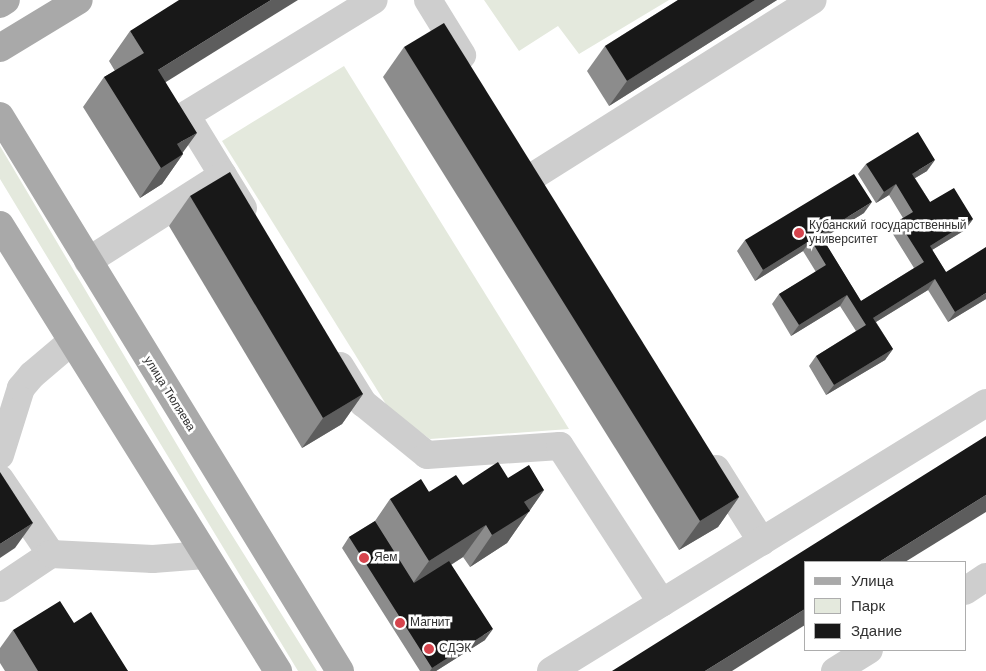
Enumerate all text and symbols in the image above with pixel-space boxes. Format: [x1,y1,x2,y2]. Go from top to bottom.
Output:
place label: Кубанский государственный университет [809,219,967,247]
marker: Кубанский государственный университет [793,227,805,239]
street label: улица Тюляева [140,354,198,434]
place label: Яем [374,551,398,565]
marker: Яем [358,552,370,564]
legend [804,561,966,651]
text: Улица [851,572,894,590]
text: Парк [851,597,885,615]
place label: Магнит [410,616,450,630]
marker: Магнит [394,617,406,629]
text: Здание [851,622,902,640]
place label: СДЭК [439,642,471,656]
marker: СДЭК [423,643,435,655]

